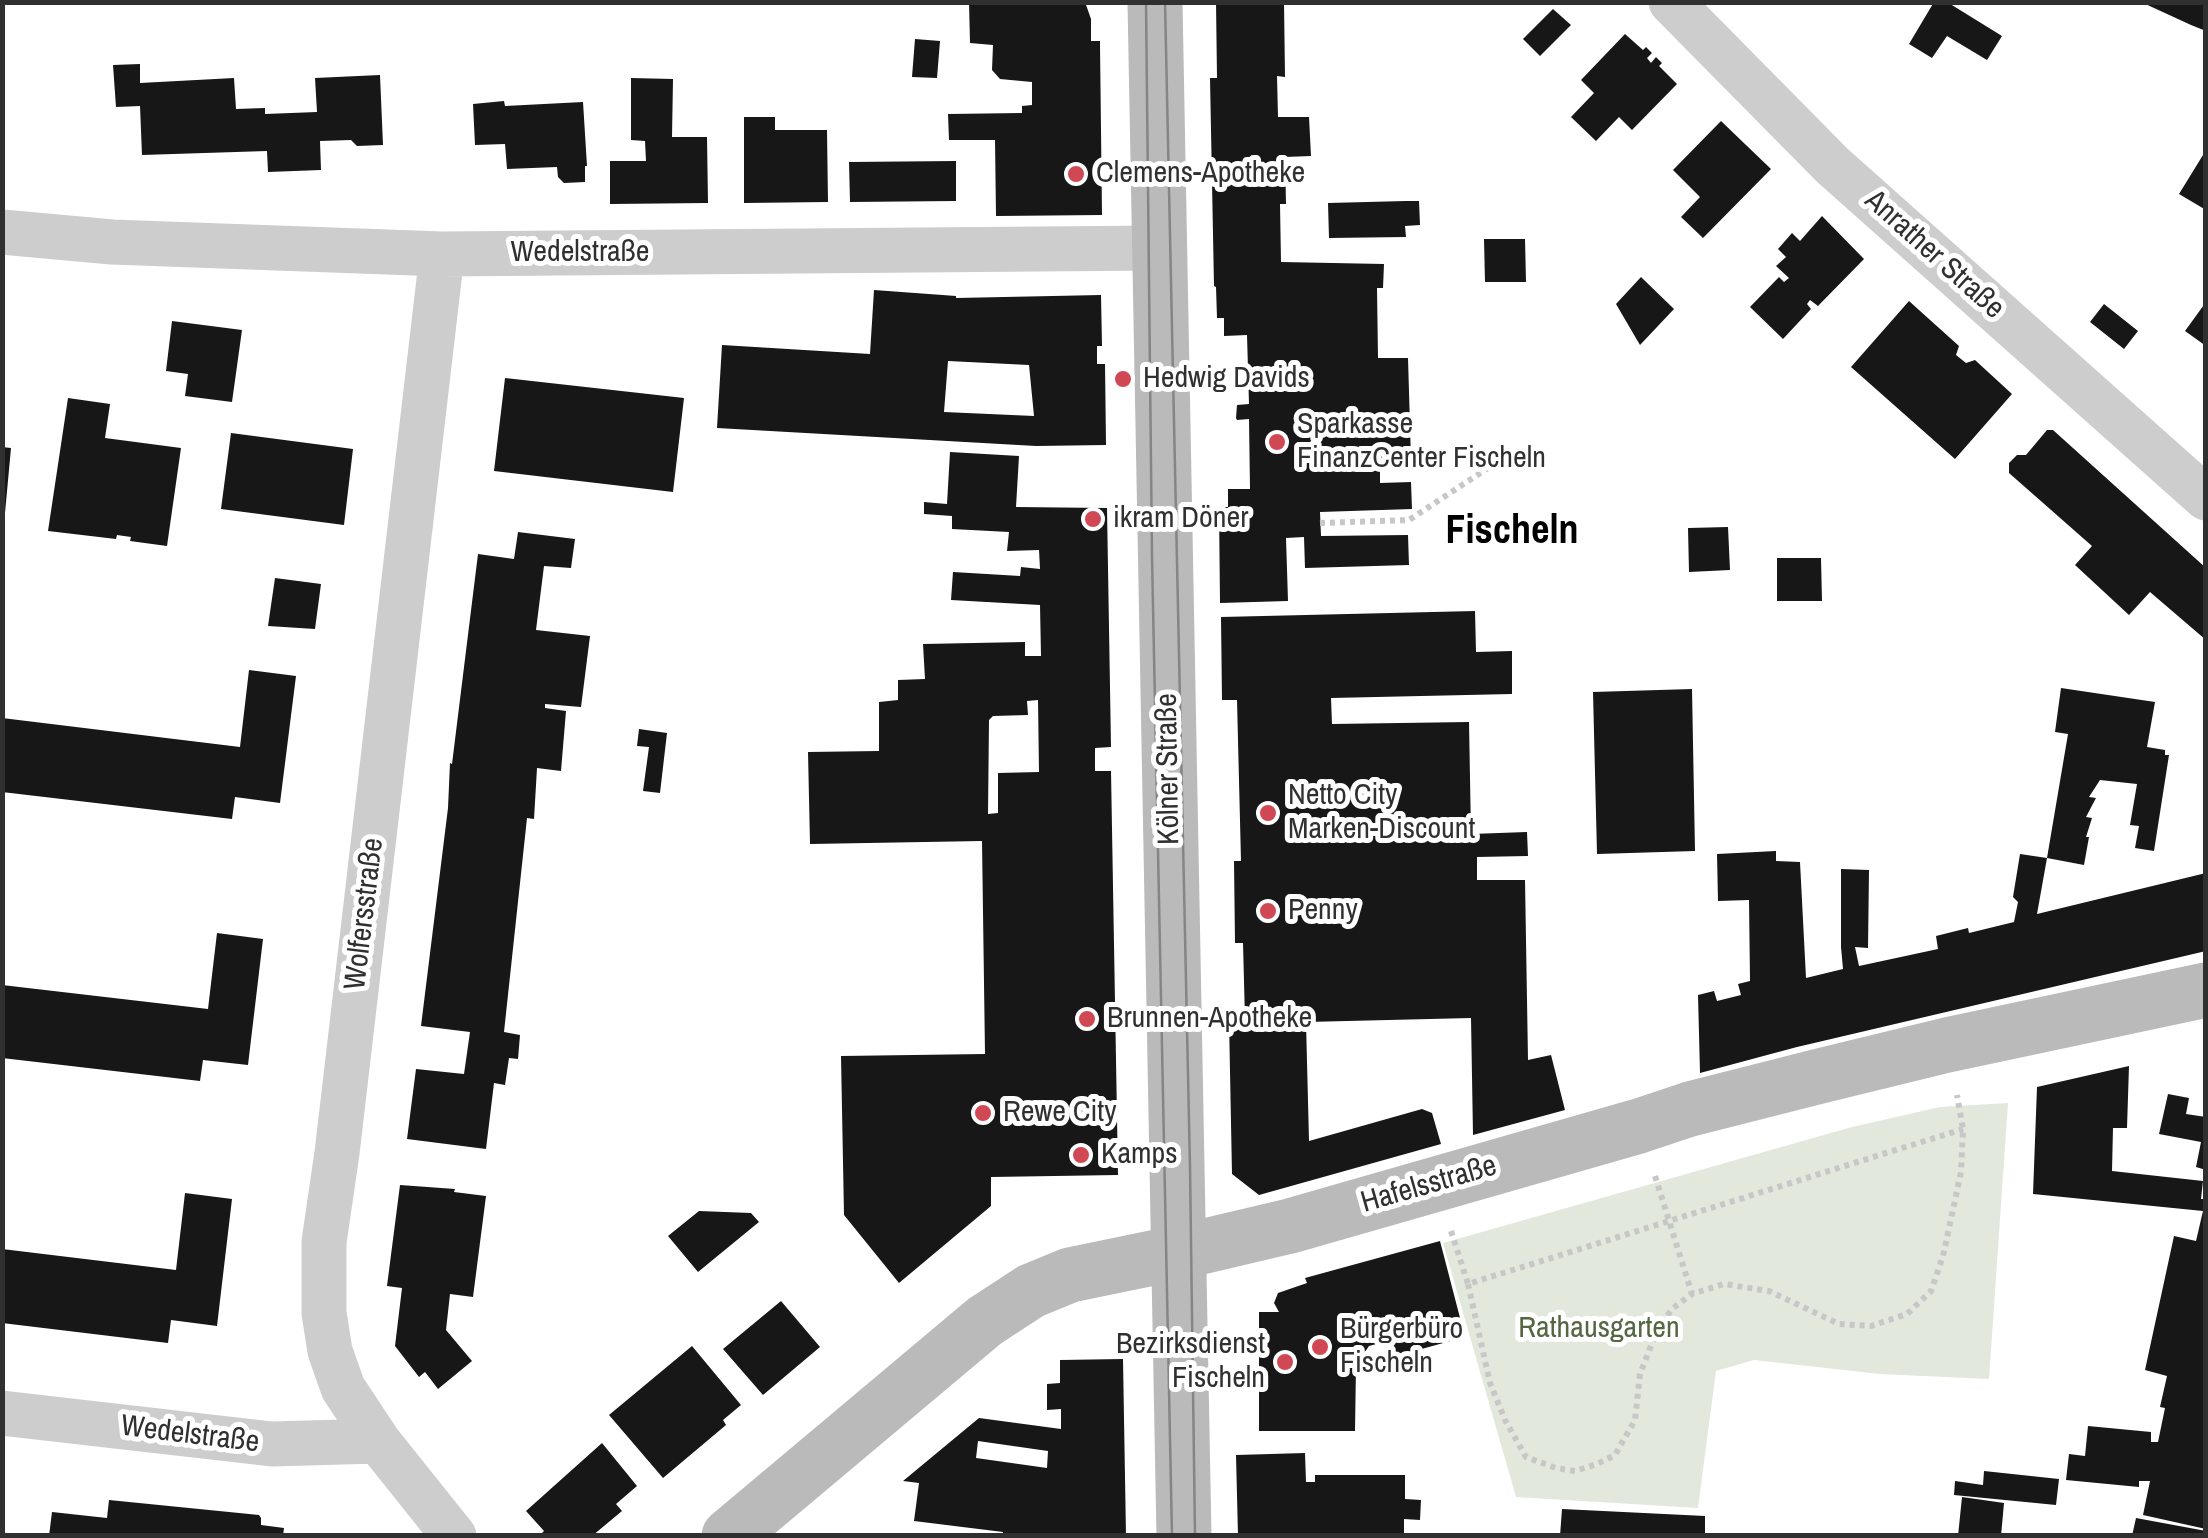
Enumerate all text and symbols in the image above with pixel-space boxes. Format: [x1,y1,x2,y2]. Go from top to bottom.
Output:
place label: Clemens-Apotheke [1096,156,1305,192]
marker: Clemens-Apotheke [1065,163,1087,185]
street label: Anrather Straße [1857,183,2011,327]
street label: Wedelstraße [510,235,650,271]
place label: Hedwig Davids [1143,361,1310,397]
marker: Hedwig Davids [1112,368,1134,390]
place label: Sparkasse FinanzCenter Fischeln [1297,407,1546,478]
marker: Sparkasse FinanzCenter Fischeln [1266,431,1288,453]
place label: ikram Döner [1113,501,1248,537]
marker: ikram Döner [1082,508,1104,530]
district label: Fischeln [1445,508,1579,556]
street label: Kölner Straße [1150,693,1188,845]
place label: Netto City Marken-Discount [1288,778,1475,848]
marker: Netto City Marken-Discount [1257,802,1279,824]
street label: Wolfersstraße [338,836,392,992]
place label: Penny [1288,893,1358,929]
marker: Penny [1257,900,1279,922]
place label: Brunnen-Apotheke [1107,1001,1312,1037]
marker: Brunnen-Apotheke [1076,1008,1098,1030]
place label: Rewe City [1003,1095,1116,1131]
marker: Rewe City [972,1102,994,1124]
place label: Kamps [1101,1137,1178,1173]
marker: Kamps [1070,1144,1092,1166]
street label: Hafelsstraße [1357,1148,1501,1222]
park label: Rathausgarten [1518,1311,1680,1347]
place label: Bürgerbüro Fischeln [1340,1312,1463,1382]
place label: Bezirksdienst Fischeln [1116,1327,1265,1398]
marker: Bürgerbüro Fischeln [1309,1336,1331,1358]
marker: Bezirksdienst Fischeln [1274,1351,1296,1373]
street label: Wedelstraße [119,1409,261,1461]

